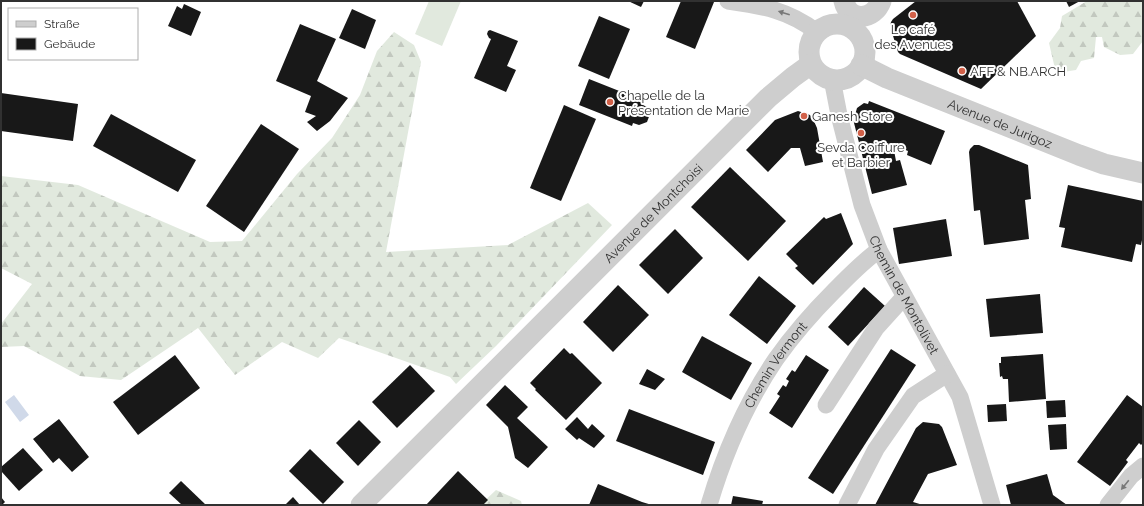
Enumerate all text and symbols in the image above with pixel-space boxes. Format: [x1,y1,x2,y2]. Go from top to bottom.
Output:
legend [8,8,138,60]
one-way arrow [777,10,789,16]
marker: Le café des Avenues [908,10,918,20]
text: Straße [44,17,80,31]
place label: Le café des Avenues [875,22,951,52]
text: Gebäude [44,37,95,51]
place label: AFF & NB.ARCH [970,64,1066,79]
marker: AFF & NB.ARCH [957,66,967,76]
place label: Chapelle de la Présentation de Marie [618,88,750,118]
street label: Avenue de Jurigoz [946,96,1055,151]
marker: Chapelle de la Présentation de Marie [605,97,615,107]
place label: Ganesh Store [812,109,893,124]
marker: Ganesh Store [799,111,809,121]
marker: Sevda Coiffure et Barbier [856,128,866,138]
place label: Sevda Coiffure et Barbier [817,140,905,170]
street label: Avenue de Montchoisi [601,161,705,265]
street label: Chemin de Montolivet [867,233,943,357]
street label: Chemin Vermont [741,318,810,411]
one-way arrow [1120,479,1129,490]

